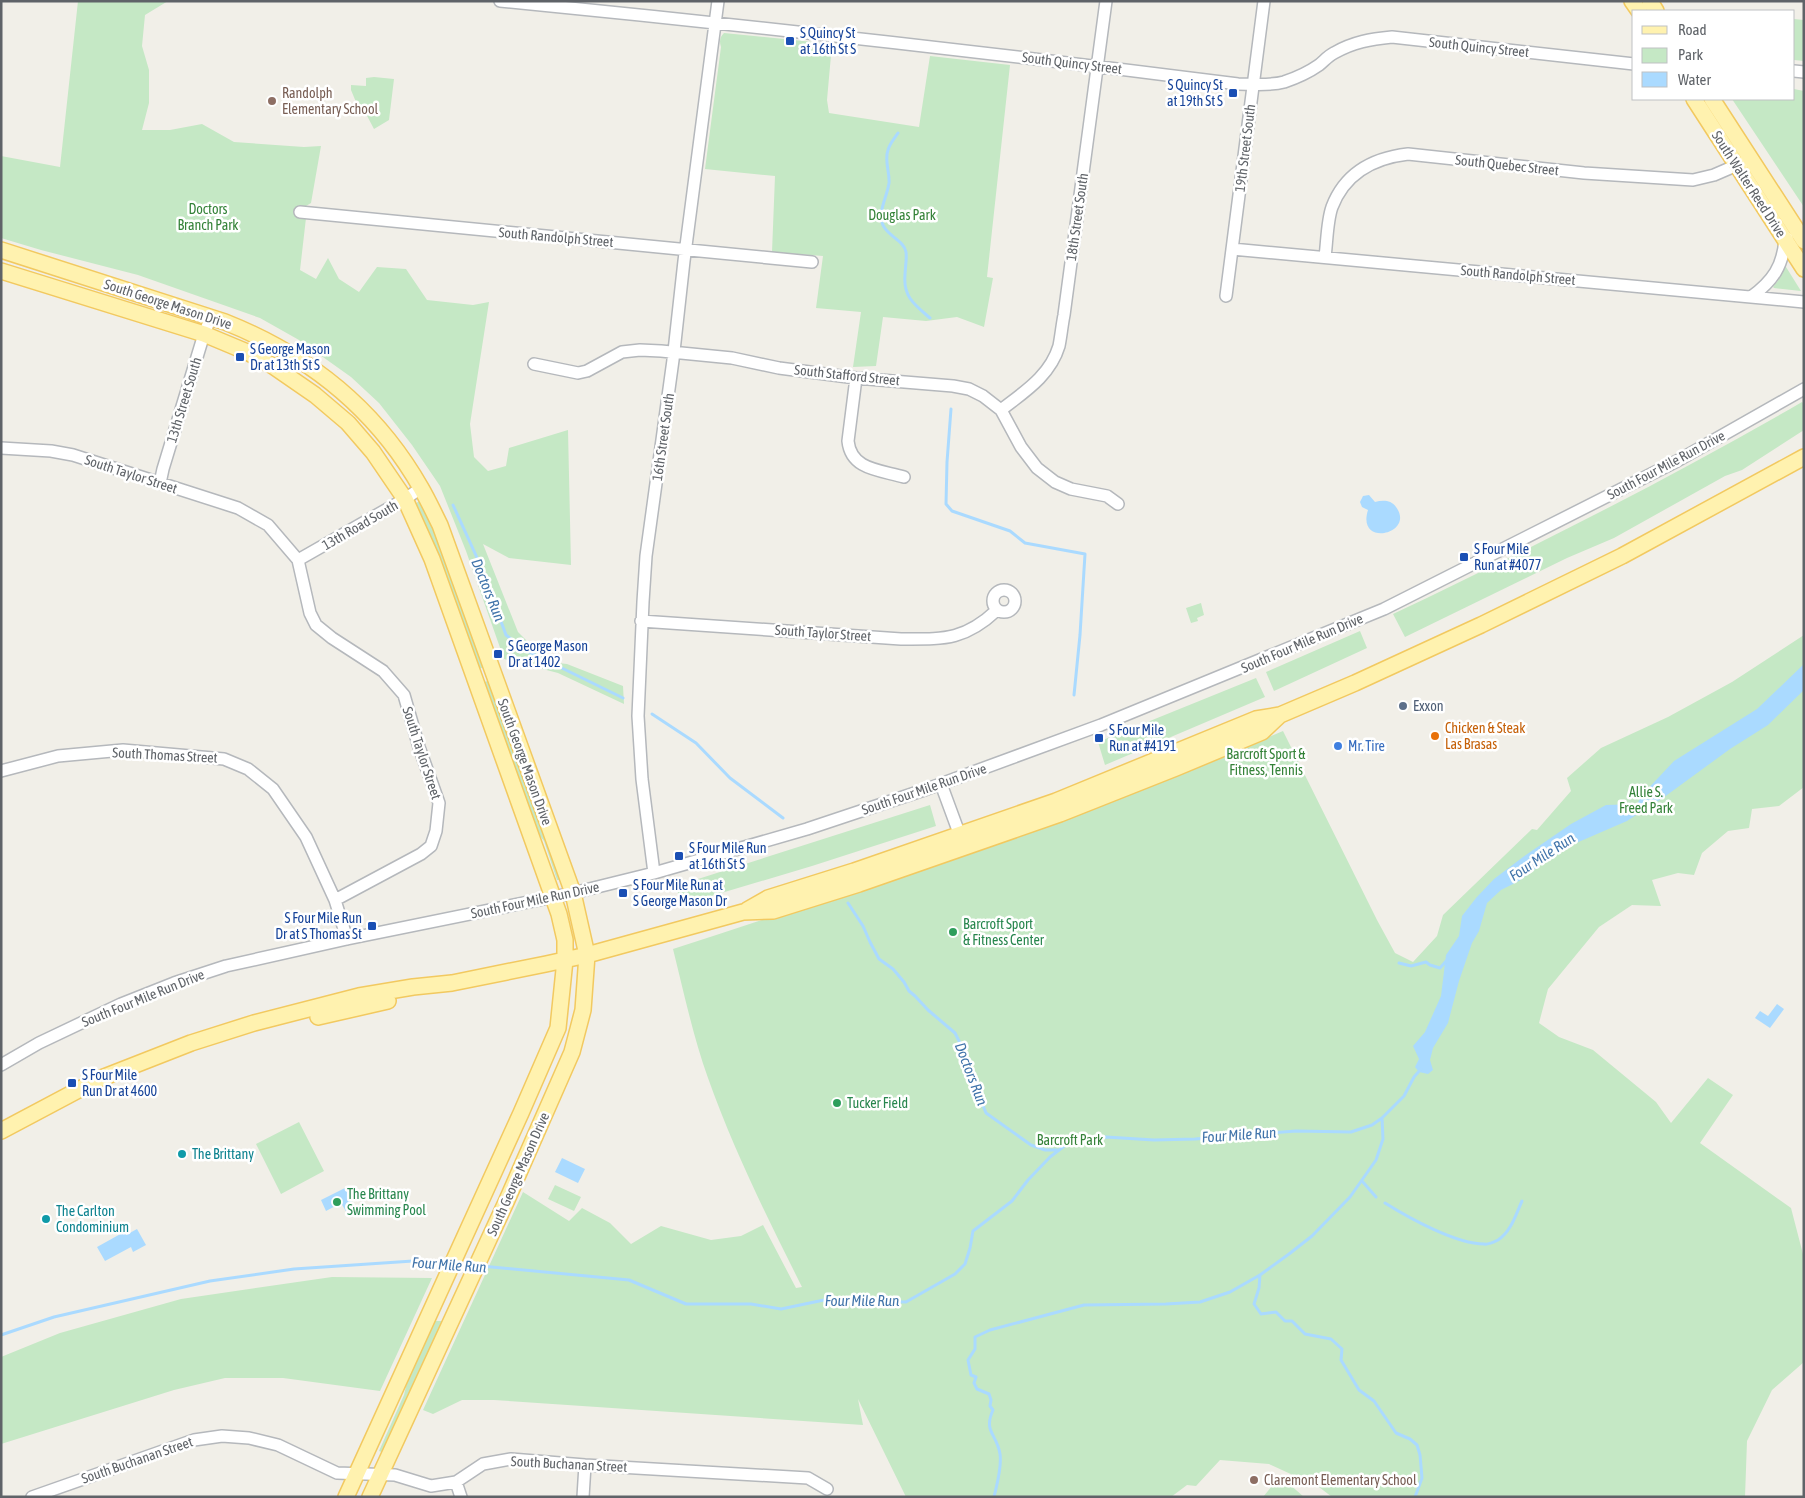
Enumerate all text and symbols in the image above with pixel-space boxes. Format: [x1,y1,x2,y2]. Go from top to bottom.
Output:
legend [1632,10,1795,100]
text: Road [1678,21,1707,38]
place label: S Quincy St at 16th St S [800,25,856,57]
street label: South Quincy Street [1428,34,1530,60]
marker: S Quincy St at 16th St S [784,35,796,47]
text: Park [1678,46,1703,63]
street label: South Quincy Street [1021,49,1123,77]
text: Water [1678,71,1711,88]
place label: S Quincy St at 19th St S [1167,77,1223,109]
place label: Randolph Elementary School [282,85,378,117]
marker: S Quincy St at 19th St S [1227,87,1239,99]
marker: Randolph Elementary School [266,95,278,107]
street label: 19th Street South [1232,103,1258,193]
street label: South Walter Reed Drive [1709,128,1789,240]
street label: South Quebec Street [1454,152,1560,178]
street label: 18th Street South [1063,172,1091,262]
park label: Doctors Branch Park [177,201,239,233]
park label: Douglas Park [868,207,936,223]
street label: South Randolph Street [498,224,614,250]
street label: South Randolph Street [1460,262,1576,288]
street label: South George Mason Drive [102,276,234,332]
place label: S George Mason Dr at 13th St S [250,341,330,373]
marker: S George Mason Dr at 13th St S [234,351,246,363]
street label: 13th Street South [163,355,205,445]
street label: South Stafford Street [793,362,901,388]
street label: 16th Street South [649,392,677,482]
street label: South Four Mile Run Drive [1604,427,1728,503]
street label: South Taylor Street [83,452,179,496]
street label: 13th Road South [319,497,401,553]
place label: S Four Mile Run at #4077 [1474,541,1541,573]
marker: S Four Mile Run at #4077 [1458,551,1470,563]
water label: Doctors Run [468,556,509,624]
street label: South Four Mile Run Drive [1239,610,1365,676]
street label: South Taylor Street [774,622,872,644]
place label: S George Mason Dr at 1402 [508,638,588,670]
marker: S George Mason Dr at 1402 [492,648,504,660]
street label: South George Mason Drive [495,697,555,827]
place label: Exxon [1413,698,1444,714]
marker: Exxon [1397,700,1409,712]
street label: South Taylor Street [400,705,444,801]
place label: Chicken & Steak Las Brasas [1445,720,1525,752]
place label: S Four Mile Run at #4191 [1109,722,1176,754]
marker: Chicken & Steak Las Brasas [1429,730,1441,742]
marker: S Four Mile Run at #4191 [1093,732,1105,744]
place label: Mr. Tire [1348,738,1385,754]
marker: Mr. Tire [1332,740,1344,752]
street label: South Thomas Street [112,744,218,766]
park label: Barcroft Sport & Fitness, Tennis [1226,746,1306,778]
street label: South Four Mile Run Drive [860,760,988,818]
park label: Allie S. Freed Park [1619,784,1673,816]
water label: Four Mile Run [1506,829,1578,884]
place label: S Four Mile Run at 16th St S [689,840,767,872]
marker: S Four Mile Run at 16th St S [673,850,685,862]
place label: S Four Mile Run at S George Mason Dr [633,877,728,909]
street label: South Four Mile Run Drive [469,879,601,921]
marker: S Four Mile Run at S George Mason Dr [617,887,629,899]
place label: S Four Mile Run Dr at S Thomas St [275,910,362,942]
place label: Barcroft Sport & Fitness Center [963,916,1045,948]
marker: S Four Mile Run Dr at S Thomas St [366,920,378,932]
marker: Barcroft Sport & Fitness Center [947,926,959,938]
street label: South Four Mile Run Drive [79,966,207,1030]
water label: Doctors Run [952,1040,991,1108]
place label: S Four Mile Run Dr at 4600 [82,1067,158,1099]
marker: S Four Mile Run Dr at 4600 [66,1077,78,1089]
place label: Tucker Field [847,1095,908,1111]
marker: Tucker Field [831,1097,843,1109]
street label: South George Mason Drive [484,1110,552,1238]
water label: Four Mile Run [1201,1123,1277,1146]
park label: Barcroft Park [1037,1132,1103,1148]
place label: The Brittany [192,1146,254,1162]
marker: The Brittany [176,1148,188,1160]
place label: The Brittany Swimming Pool [347,1186,426,1218]
marker: The Brittany Swimming Pool [331,1196,343,1208]
place label: The Carlton Condominium [56,1203,129,1235]
marker: The Carlton Condominium [40,1213,52,1225]
water label: Four Mile Run [411,1253,487,1276]
water label: Four Mile Run [825,1292,899,1309]
street label: South Buchanan Street [79,1433,195,1487]
street label: South Buchanan Street [510,1453,628,1475]
place label: Claremont Elementary School [1264,1472,1417,1488]
marker: Claremont Elementary School [1248,1474,1260,1486]

